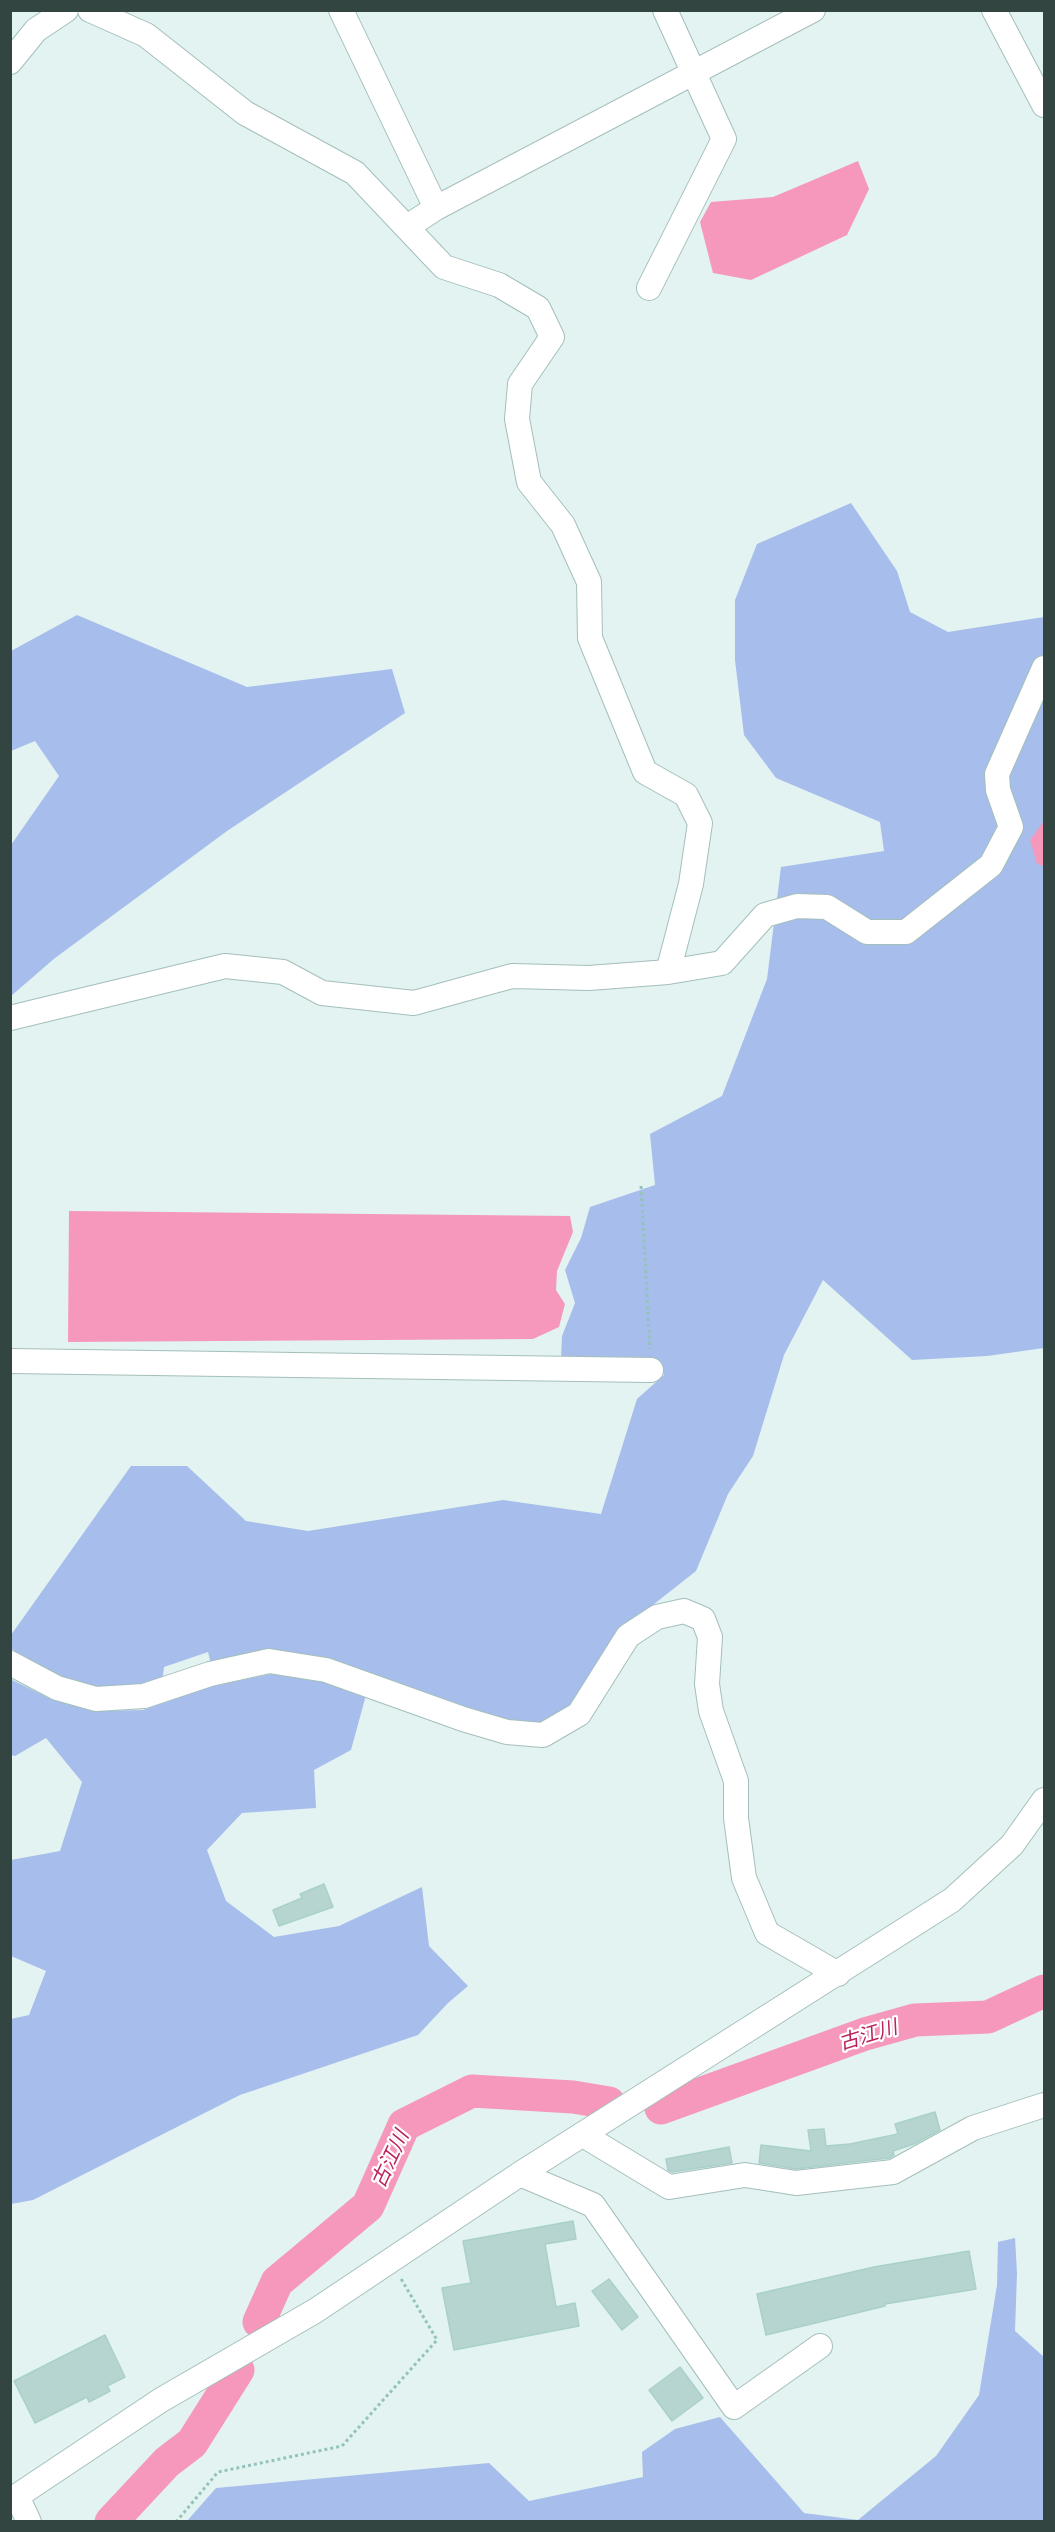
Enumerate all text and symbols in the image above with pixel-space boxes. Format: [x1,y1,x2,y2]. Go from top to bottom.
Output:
water label: 古江川 [836,2015,900,2055]
water label: 古江川 [366,2127,414,2191]

